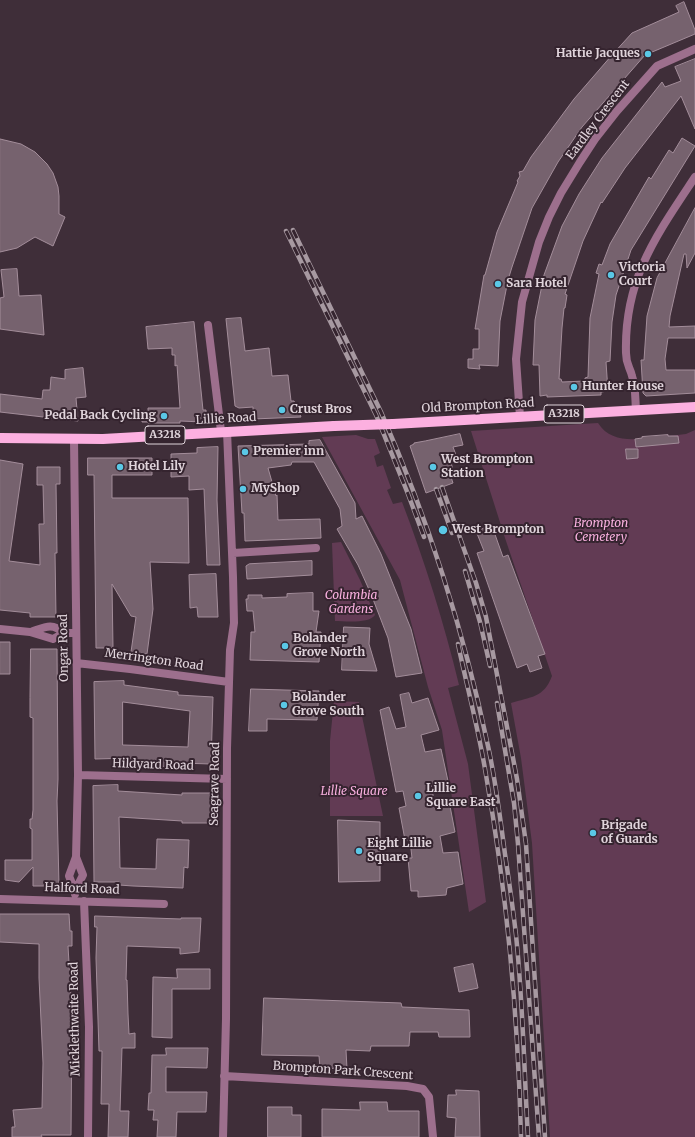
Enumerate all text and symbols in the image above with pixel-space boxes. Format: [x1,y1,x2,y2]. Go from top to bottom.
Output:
place label: Hattie Jacques [556,47,640,61]
marker: Hattie Jacques [643,49,653,59]
street label: Eardley Crescent [563,77,633,163]
place label: Victoria Court [619,261,665,289]
marker: Victoria Court [606,270,616,280]
place label: Sara Hotel [506,277,567,291]
marker: Sara Hotel [493,279,503,289]
place label: Hunter House [582,380,664,394]
marker: Hunter House [569,382,579,392]
street label: Old Brompton Road [421,396,535,416]
place label: Crust Bros [290,403,352,417]
marker: Crust Bros [277,405,287,415]
road number: A3218 [544,405,584,423]
place label: Pedal Back Cycling [44,409,156,423]
street label: Lillie Road [195,410,257,428]
marker: Pedal Back Cycling [159,411,169,421]
road number: A3218 [145,426,185,444]
place label: Premier inn [253,445,324,459]
marker: Premier inn [240,447,250,457]
place label: West Brompton Station [441,453,533,481]
place label: Hotel Lily [128,460,185,474]
marker: Hotel Lily [115,462,125,472]
marker: West Brompton Station [428,462,438,472]
place label: MyShop [251,482,300,496]
marker: MyShop [238,484,248,494]
park label: Brompton Cemetery [574,517,628,545]
place label: West Brompton [452,523,544,537]
marker: West Brompton [437,524,449,536]
park label: Columbia Gardens [325,589,377,617]
street label: Ongar Road [56,614,72,682]
place label: Bolander Grove North [293,632,365,660]
marker: Bolander Grove North [280,641,290,651]
street label: Merrington Road [104,646,204,674]
place label: Bolander Grove South [292,691,364,719]
marker: Bolander Grove South [279,700,289,710]
street label: Seagrave Road [207,742,223,826]
street label: Hildyard Road [112,756,194,774]
place label: Lillie Square East [426,782,496,810]
park label: Lillie Square [320,785,388,799]
marker: Lillie Square East [413,791,423,801]
place label: Brigade of Guards [601,819,658,847]
marker: Brigade of Guards [588,828,598,838]
place label: Eight Lillie Square [367,837,432,865]
marker: Eight Lillie Square [354,846,364,856]
street label: Halford Road [44,880,120,898]
street label: Micklethwaite Road [67,962,83,1076]
street label: Brompton Park Crescent [272,1059,414,1083]

